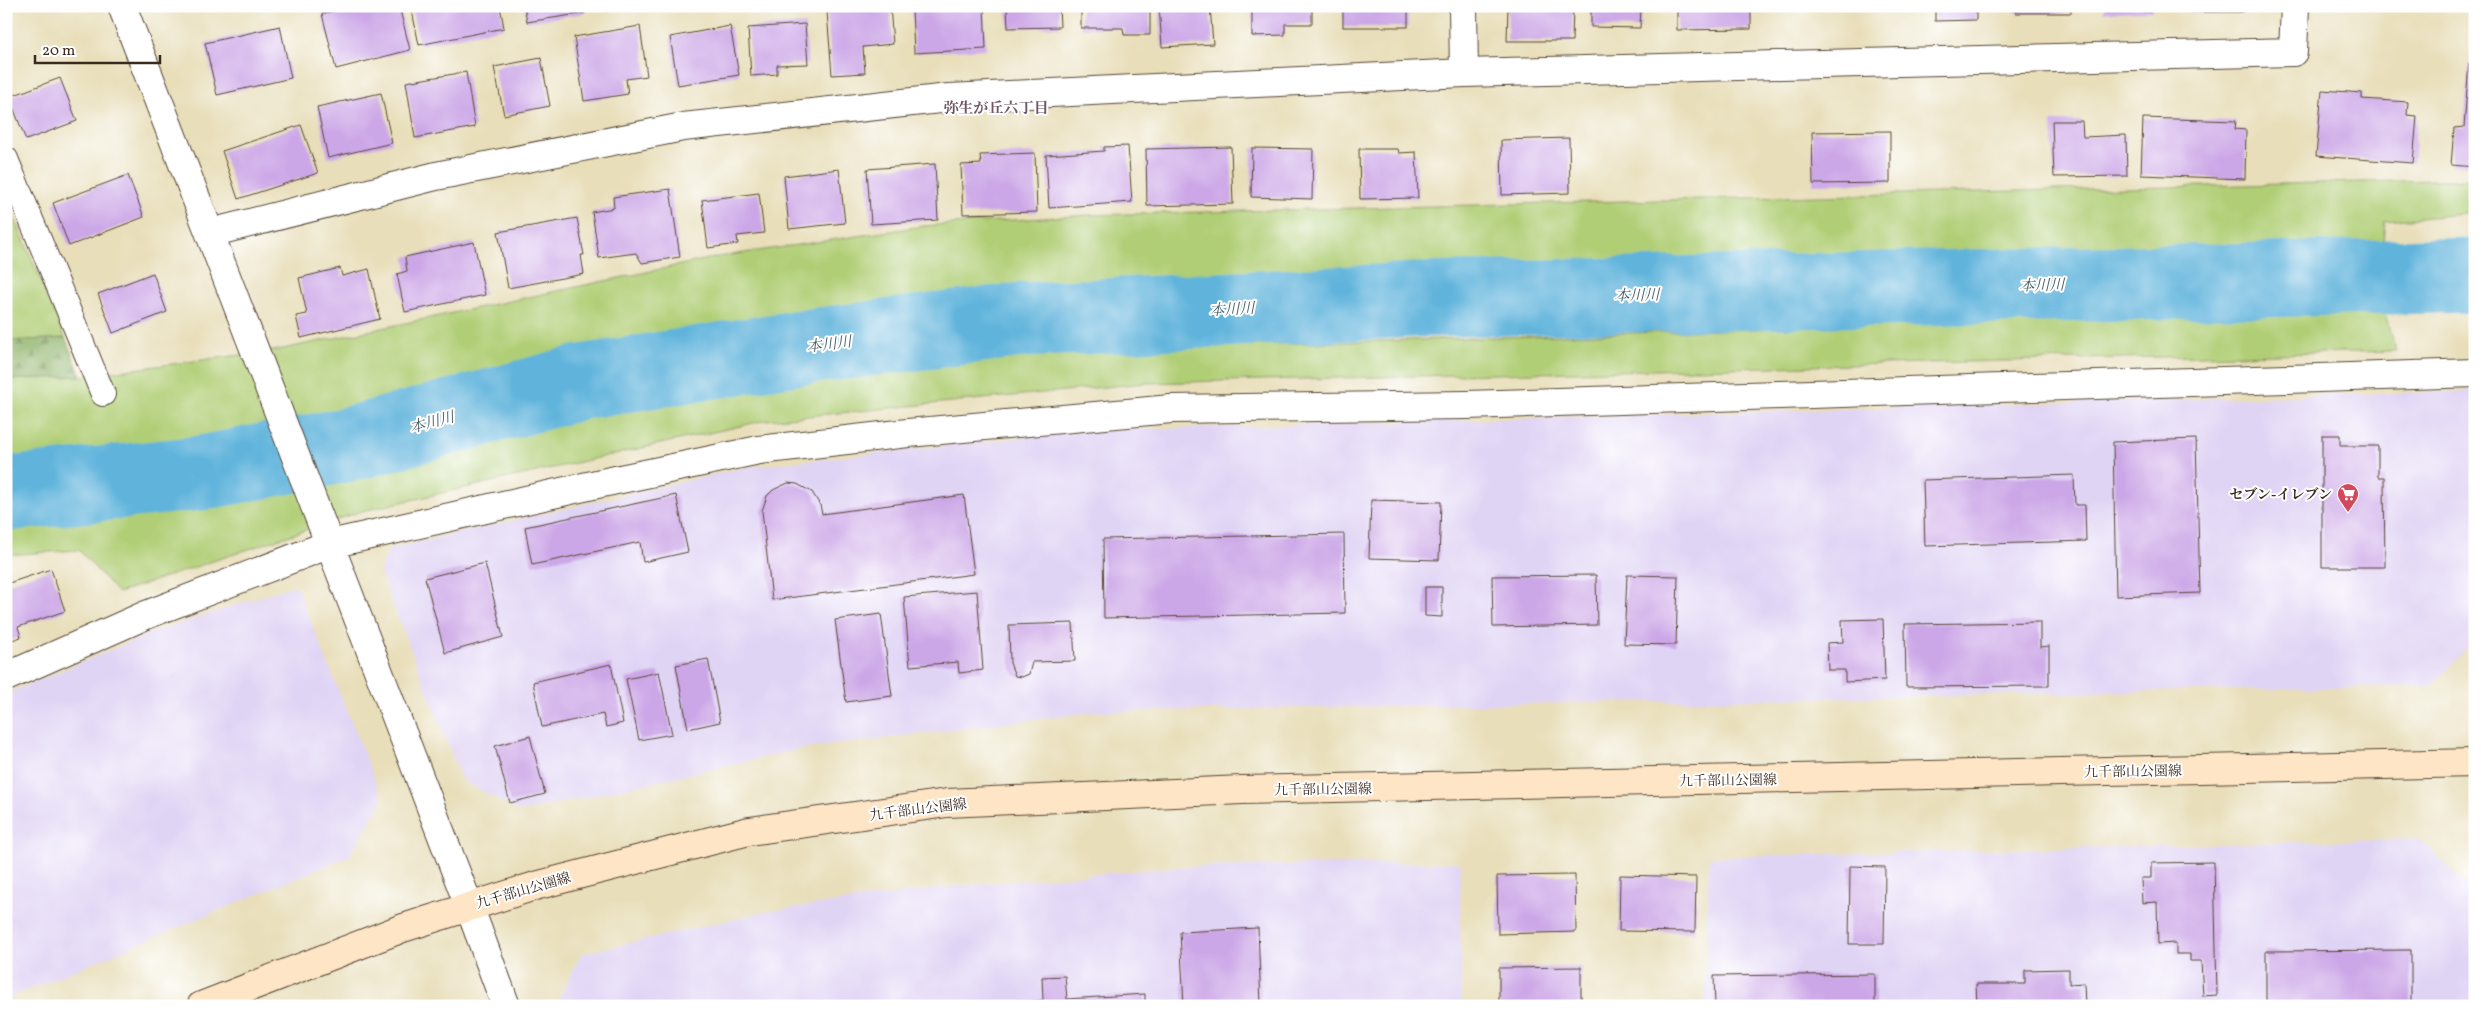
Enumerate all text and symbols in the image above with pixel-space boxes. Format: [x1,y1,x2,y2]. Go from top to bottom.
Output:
scale bar [35,32,160,64]
text: 20 m [42,41,75,62]
district label: 弥生が丘六丁目 [943,99,1049,120]
water label: 本川川 [2019,276,2067,297]
water label: 本川川 [1614,286,1662,307]
water label: 本川川 [1209,299,1257,322]
water label: 本川川 [806,332,855,359]
water label: 本川川 [408,407,459,439]
supermarket icon: セブン-イレブン [2336,482,2360,513]
place label: セブン-イレブン [2229,486,2332,505]
street label: 九千部山公園線 [2084,762,2182,783]
street label: 九千部山公園線 [1679,771,1777,792]
street label: 九千部山公園線 [1274,780,1372,801]
street label: 九千部山公園線 [868,795,968,826]
street label: 九千部山公園線 [474,869,573,914]

